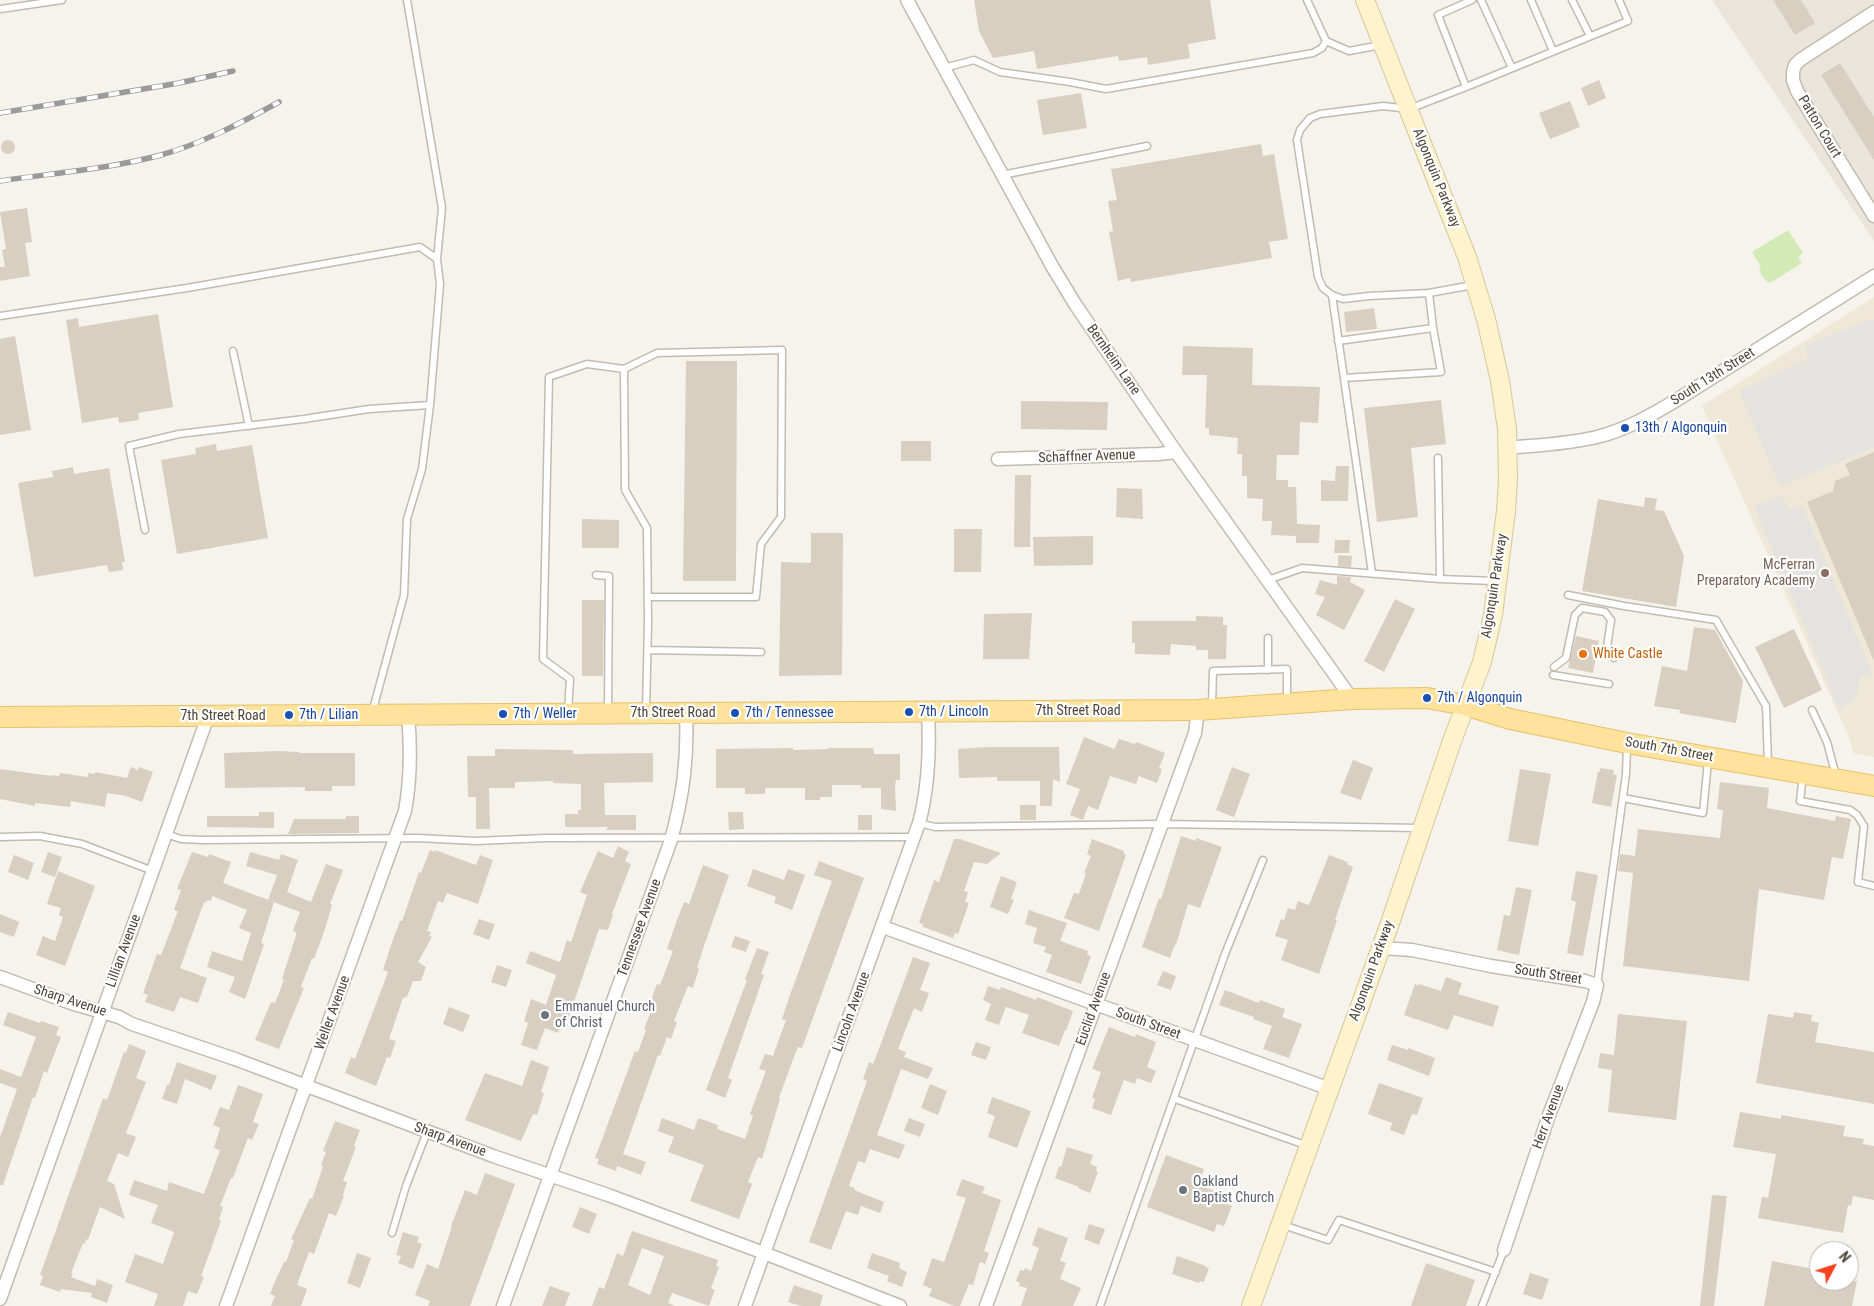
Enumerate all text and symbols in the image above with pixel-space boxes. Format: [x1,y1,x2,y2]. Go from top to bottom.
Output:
street label: Patton Court [1794,93,1844,161]
street label: Algonquin Parkway [1408,126,1464,230]
street label: Bernheim Lane [1083,321,1143,399]
street label: South 13th Street [1668,344,1758,410]
place label: 13th / Algonquin [1635,420,1727,436]
marker: 13th / Algonquin [1619,422,1631,434]
street label: Schaffner Avenue [1038,447,1136,467]
street label: Algonquin Parkway [1478,533,1512,639]
place label: McFerran Preparatory Academy [1697,557,1815,590]
marker: McFerran Preparatory Academy [1819,567,1831,579]
place label: White Castle [1593,646,1663,662]
marker: White Castle [1577,648,1589,660]
place label: 7th / Algonquin [1437,690,1522,706]
marker: 7th / Algonquin [1421,692,1433,704]
street label: 7th Street Road [1035,703,1121,719]
place label: 7th / Lincoln [919,704,989,720]
street label: 7th Street Road [630,705,716,721]
place label: 7th / Tennessee [745,705,834,721]
place label: 7th / Weller [513,706,577,722]
marker: 7th / Lincoln [903,706,915,718]
place label: 7th / Lilian [299,707,358,723]
marker: 7th / Tennessee [729,707,741,719]
street label: 7th Street Road [180,708,266,724]
marker: 7th / Weller [497,708,509,720]
marker: 7th / Lilian [283,709,295,721]
street label: South 7th Street [1624,734,1714,766]
street label: Tennessee Avenue [615,877,665,979]
street label: Lillian Avenue [103,912,145,990]
street label: Algonquin Parkway [1346,919,1398,1023]
street label: South Street [1513,961,1583,989]
street label: Lincoln Avenue [830,970,874,1054]
street label: Euclid Avenue [1073,970,1115,1048]
street label: Weller Avenue [312,974,354,1052]
street label: Sharp Avenue [32,981,108,1021]
place label: Emmanuel Church of Christ [555,999,655,1032]
street label: South Street [1113,1004,1183,1044]
marker: Emmanuel Church of Christ [539,1009,551,1021]
street label: Herr Avenue [1530,1083,1568,1151]
street label: Sharp Avenue [412,1119,488,1161]
place label: Oakland Baptist Church [1193,1174,1274,1206]
marker: Oakland Baptist Church [1177,1184,1189,1196]
north arrow [1809,1241,1859,1291]
text: N [1836,1249,1854,1265]

